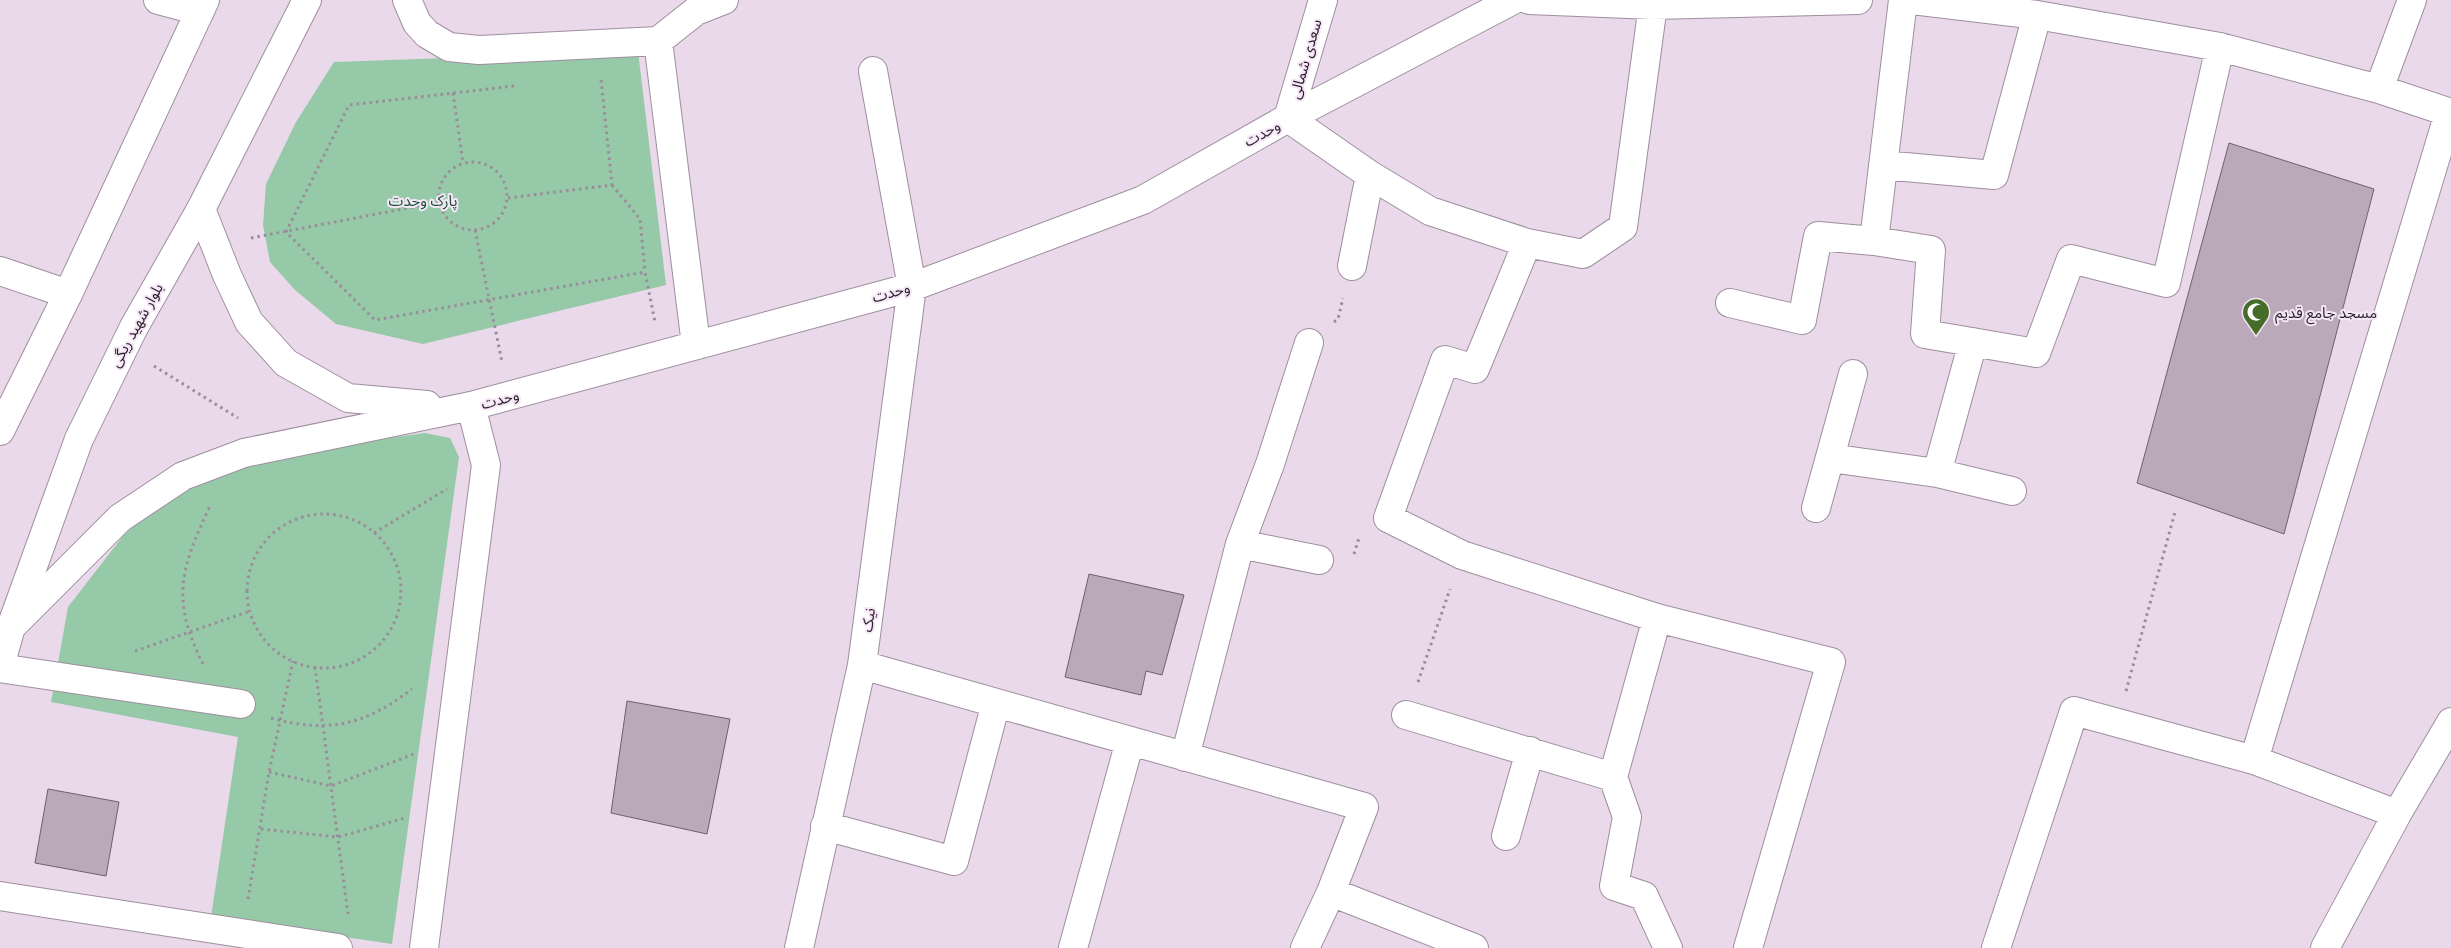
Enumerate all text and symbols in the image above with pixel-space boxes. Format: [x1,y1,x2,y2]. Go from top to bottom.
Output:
street label: سعدی شمالی [1285,17,1326,101]
street label: وحدت [1241,116,1283,151]
park label: پارک وحدت [389,192,457,211]
street label: وحدت [870,279,912,306]
street label: بلوار شهید ریگی [106,280,167,370]
mosque icon: مسجد جامع قدیم [2241,297,2271,336]
place label: مسجد جامع قدیم [2275,304,2377,325]
street label: وحدت [479,386,521,413]
street label: نیک [858,607,878,633]

